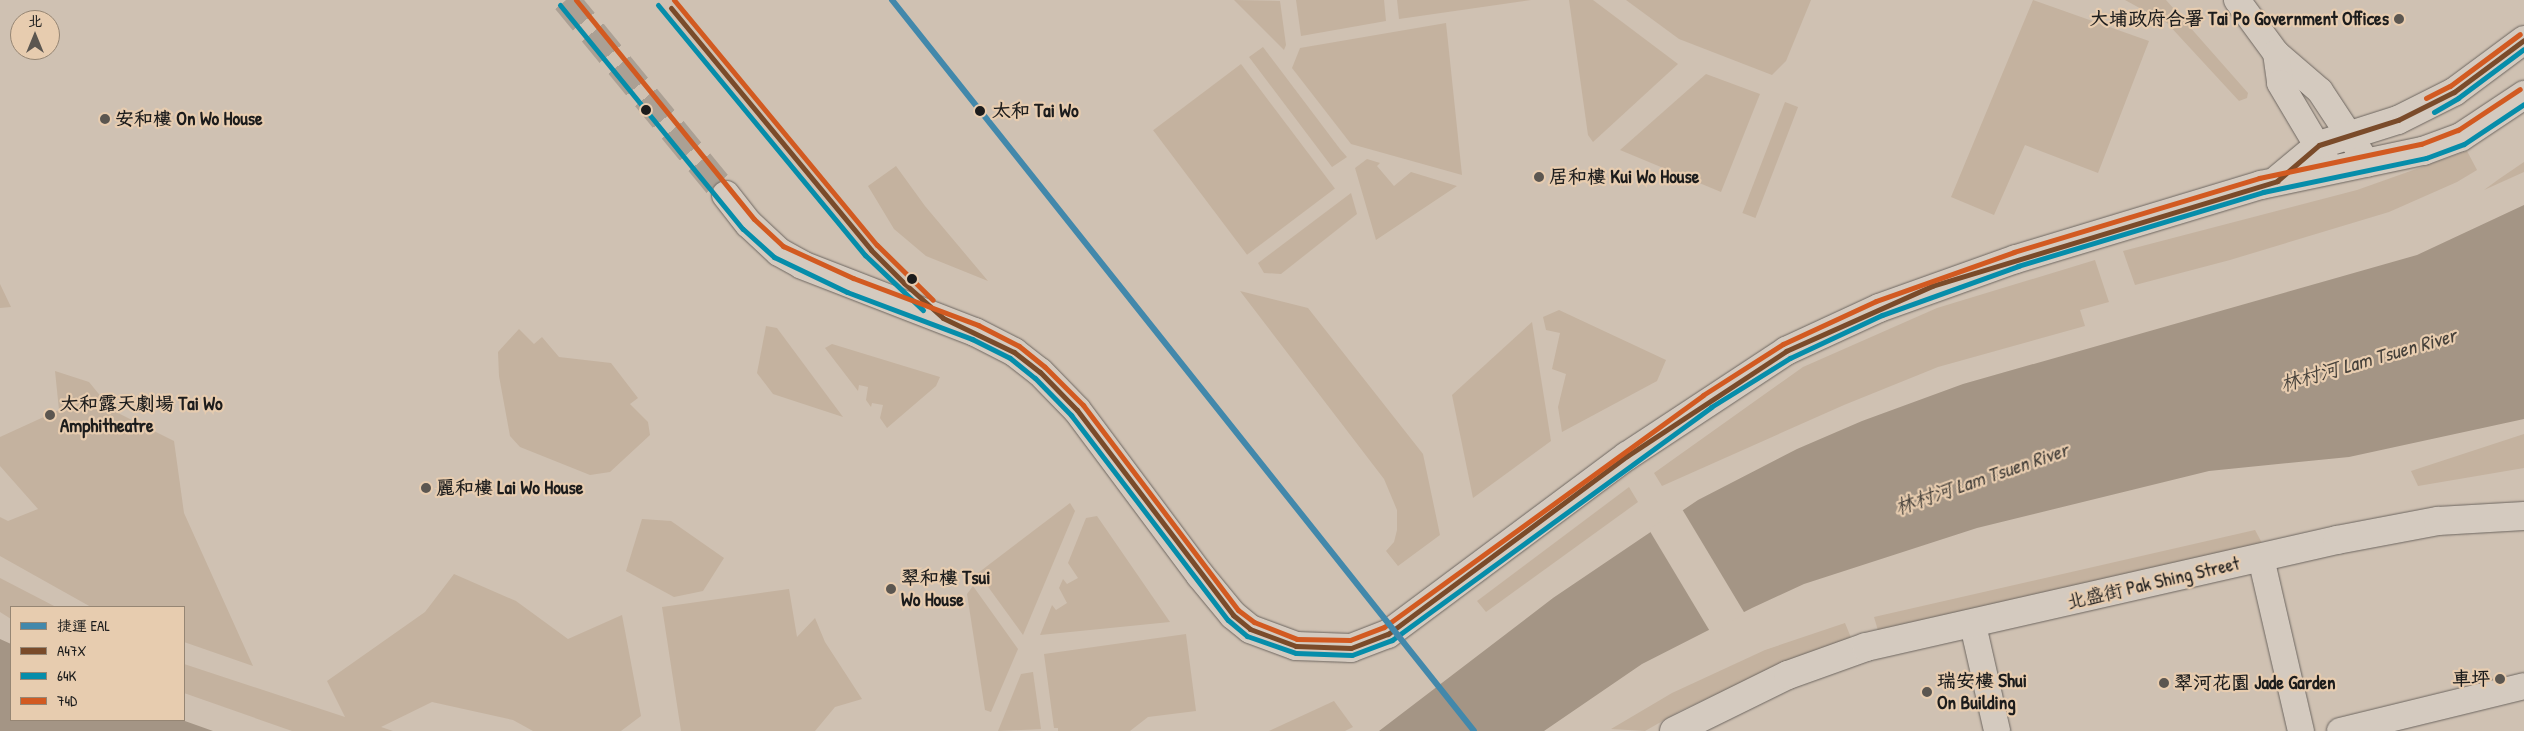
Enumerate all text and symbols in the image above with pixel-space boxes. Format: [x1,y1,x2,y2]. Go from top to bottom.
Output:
place label: 大埔政府合署 Tai Po Government Offices [2090,8,2389,30]
north arrow [10,10,60,60]
text: 北 [28,11,42,30]
marker: 大埔政府合署 Tai Po Government Offices [2393,13,2405,25]
place label: 太和 Tai Wo [992,100,1079,122]
marker: 太和 Tai Wo [972,103,988,119]
unlabelled marker [641,105,651,115]
place label: 安和樓 On Wo House [115,108,263,130]
marker: 安和樓 On Wo House [99,113,111,125]
place label: 居和樓 Kui Wo House [1549,166,1699,188]
marker: 居和樓 Kui Wo House [1533,171,1545,183]
unlabelled marker [907,274,917,284]
water label: 林村河 Lam Tsuen River [2277,322,2459,396]
place label: 太和露天劇場 Tai Wo Amphitheatre [60,393,223,437]
marker: 太和露天劇場 Tai Wo Amphitheatre [44,409,56,421]
water label: 林村河 Lam Tsuen River [1891,437,2071,519]
place label: 麗和樓 Lai Wo House [436,477,583,499]
marker: 麗和樓 Lai Wo House [420,482,432,494]
street label: 北盛街 Pak Shing Street [2064,552,2242,614]
place label: 翠和樓 Tsui Wo House [901,567,990,611]
marker: 翠和樓 Tsui Wo House [885,583,897,595]
legend [10,606,185,721]
text: 捷運 EAL [57,615,110,636]
text: A47X [57,640,86,661]
text: 64K [57,665,76,686]
place label: 車坪 [2452,668,2490,690]
place label: 瑞安樓 Shui On Building [1937,670,2027,714]
place label: 翠河花園 Jade Garden [2174,672,2336,694]
marker: 車坪 [2494,673,2506,685]
marker: 翠河花園 Jade Garden [2158,677,2170,689]
marker: 瑞安樓 Shui On Building [1921,686,1933,698]
text: 74D [57,690,77,711]

